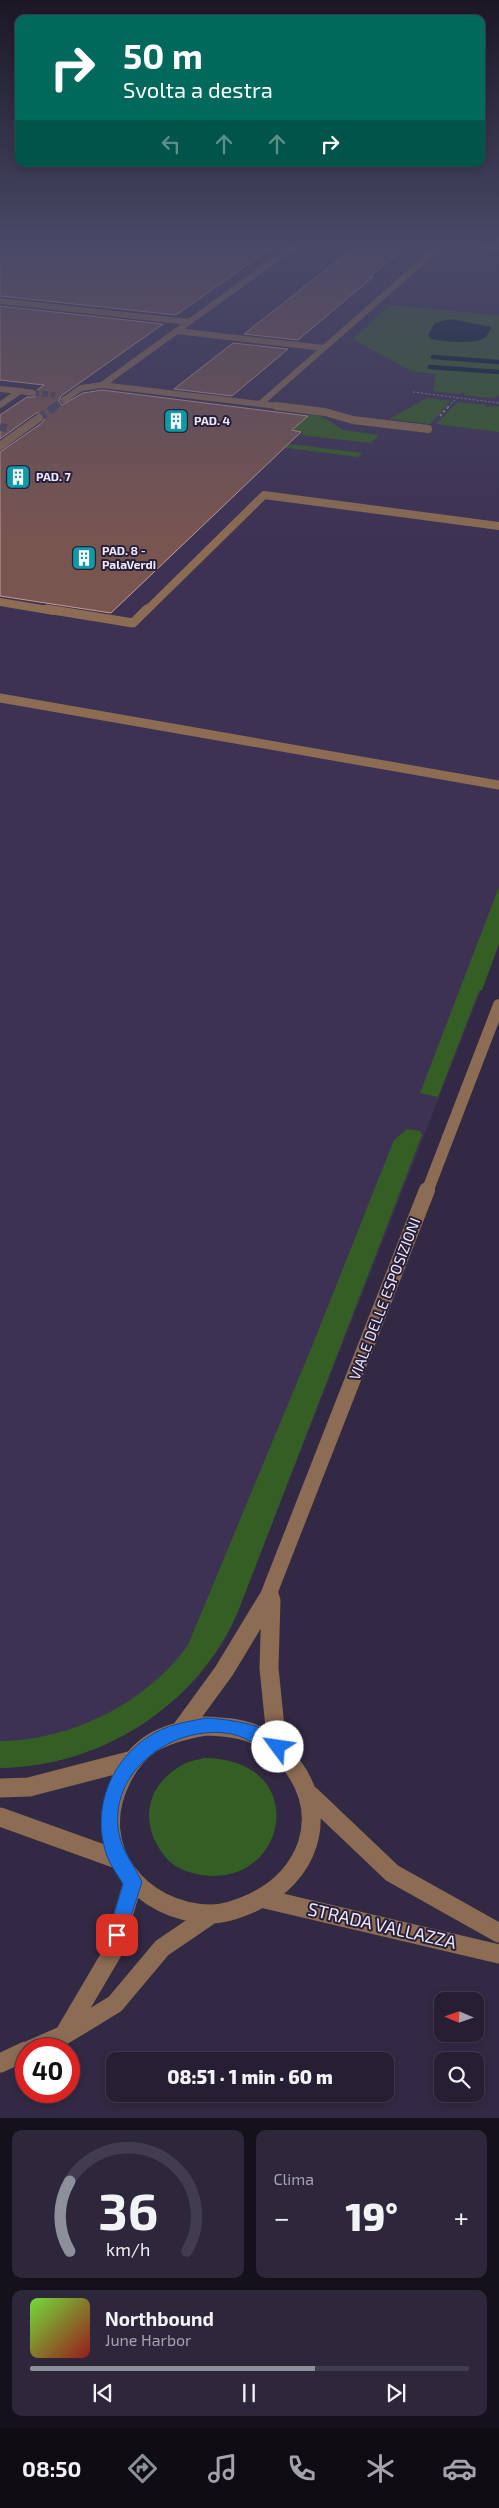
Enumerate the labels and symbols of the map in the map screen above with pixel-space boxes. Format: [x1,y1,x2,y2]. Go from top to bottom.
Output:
building icon: PAD. 4 [163,408,189,434]
place label: PAD. 4 [194,413,231,427]
building icon: PAD. 7 [5,464,31,490]
place label: PAD. 7 [36,469,72,483]
place label: PAD. 8 - PalaVerdi [102,543,156,571]
building icon: PAD. 8 - PalaVerdi [71,545,97,571]
street label: VIALE DELLE ESPOSIZIONI [345,1215,423,1382]
position arrow [251,1720,303,1772]
street label: STRADA VALLAZZA [306,1897,459,1953]
pin [96,1914,138,1956]
north arrow [434,1992,484,2042]
speed limit sign: 40 [15,2038,80,2103]

